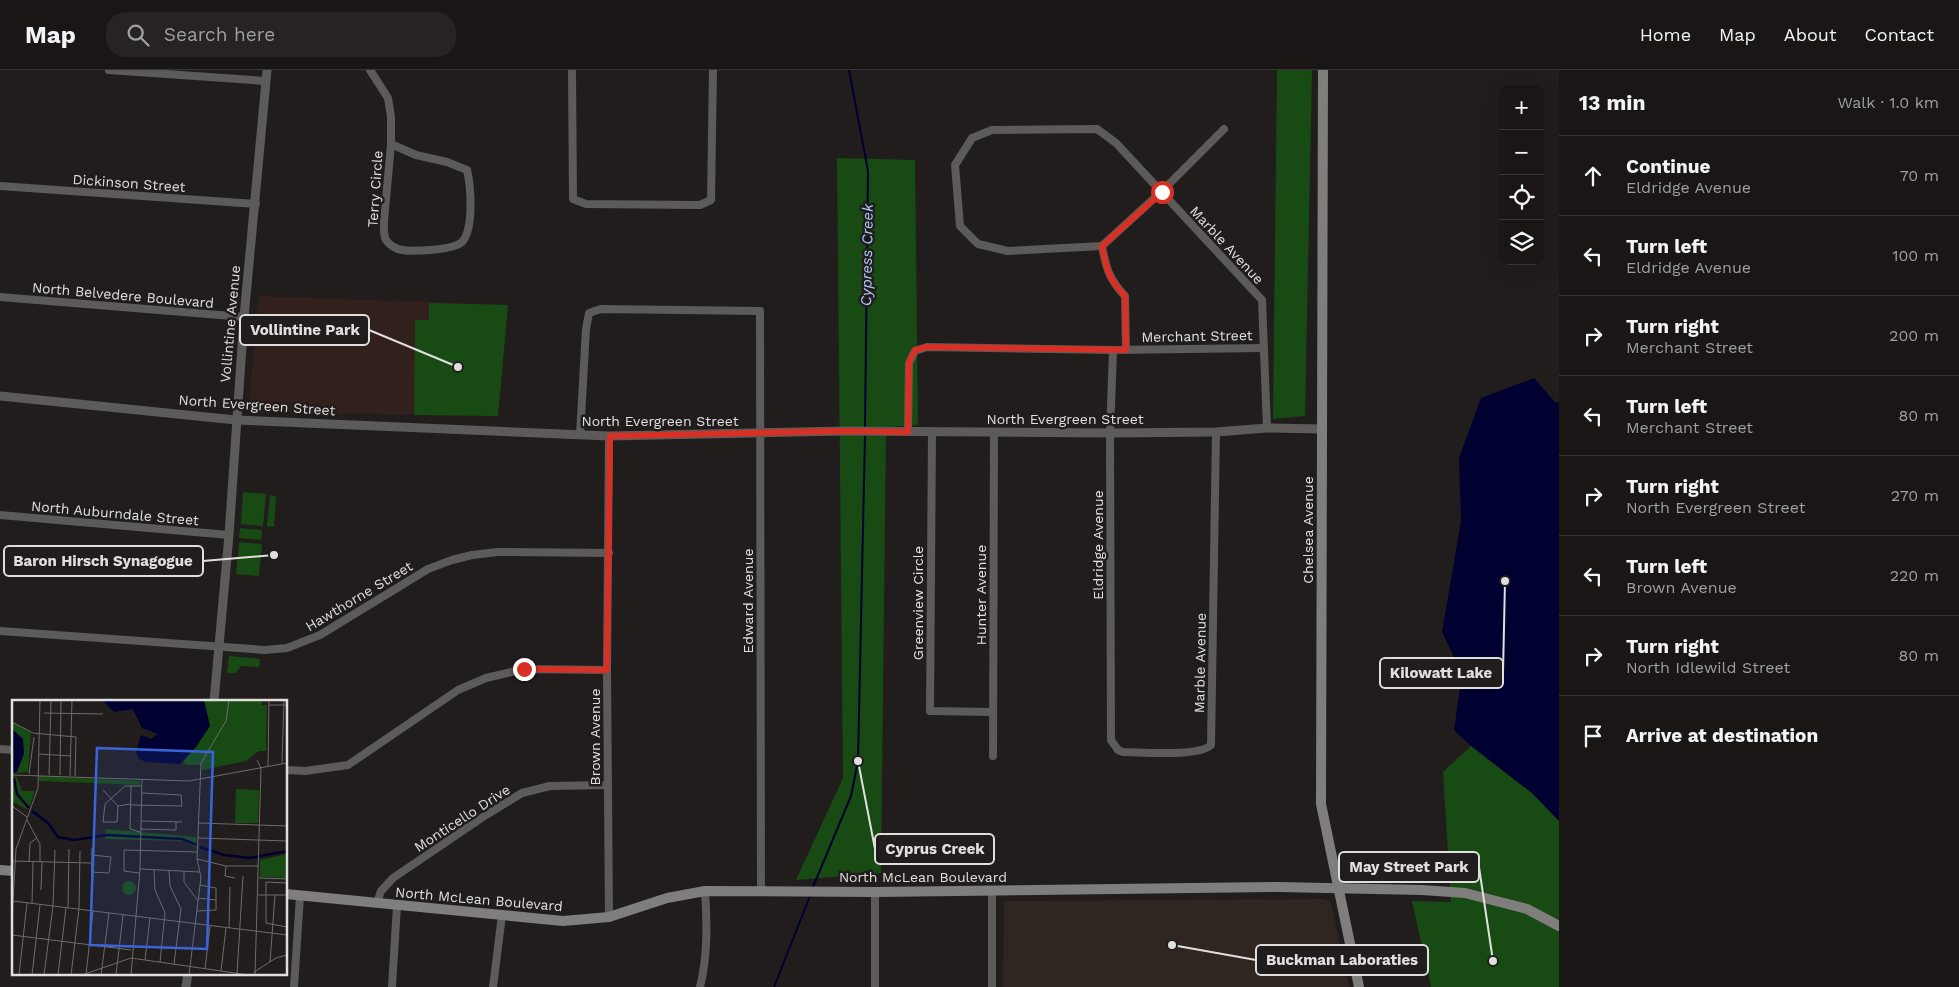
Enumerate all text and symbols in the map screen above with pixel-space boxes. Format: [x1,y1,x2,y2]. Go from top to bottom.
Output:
search box [106,12,456,57]
text: Map [25,21,76,49]
icon: search [124,21,152,49]
text: Search here [164,23,275,46]
text: Home [1640,24,1691,45]
text: Map [1719,24,1756,45]
text: About [1784,24,1836,45]
text: Contact [1864,24,1934,45]
map controls [1499,85,1544,265]
button: + [1499,85,1544,130]
text: 13 min [1579,90,1645,115]
text: Walk · 1.0 km [1838,93,1939,112]
button: − [1499,130,1544,175]
street label: Terry Circle [364,150,386,228]
text: Continue [1626,155,1710,178]
icon: ahead [1579,162,1607,190]
text: 70 m [1900,166,1939,185]
street label: Dickinson Street [72,171,186,195]
button: locate [1499,175,1544,220]
text: Eldridge Avenue [1626,178,1751,197]
route start [1151,181,1174,204]
water label: Cypress Creek [857,203,877,306]
street label: Marble Avenue [1187,203,1267,287]
button: layers [1499,220,1544,265]
text: Turn left [1626,235,1707,258]
icon: left [1579,242,1607,270]
text: 100 m [1892,246,1939,265]
text: Eldridge Avenue [1626,258,1751,277]
street label: Vollintine Avenue [217,265,243,383]
street label: North Belvedere Boulevard [31,279,215,311]
callout: Vollintine Park [240,315,369,345]
text: Turn right [1626,315,1719,338]
text: Vollintine Park [250,321,360,339]
icon: right [1579,322,1607,350]
text: 200 m [1889,326,1939,345]
street label: Merchant Street [1141,327,1253,345]
text: Merchant Street [1626,338,1753,357]
street label: North Evergreen Street [178,392,336,418]
text: Turn left [1626,395,1707,418]
icon: left [1579,402,1607,430]
text: 80 m [1898,406,1939,425]
street label: North Evergreen Street [986,411,1144,427]
street label: North Evergreen Street [581,413,739,429]
text: Merchant Street [1626,418,1753,437]
text: Turn right [1626,475,1719,498]
street label: Chelsea Avenue [1300,476,1316,584]
icon: right [1579,482,1607,510]
text: 270 m [1891,486,1939,505]
street label: Eldridge Avenue [1090,490,1106,600]
street label: North Auburndale Street [31,498,200,528]
text: North Evergreen Street [1626,498,1805,517]
street label: Hunter Avenue [973,545,989,645]
callout: Baron Hirsch Synagogue [4,546,203,576]
street label: Greenview Circle [910,546,926,660]
street label: Edward Avenue [740,549,756,653]
text: Baron Hirsch Synagogue [13,552,193,570]
text: Turn left [1626,555,1707,578]
street label: Hawthorne Street [303,558,416,634]
icon: left [1579,562,1607,590]
text: 220 m [1890,566,1939,585]
text: Brown Avenue [1626,578,1737,597]
street label: Marble Avenue [1191,613,1209,713]
text: Turn right [1626,635,1719,658]
icon: right [1579,642,1607,670]
text: 80 m [1898,646,1939,665]
route end [513,658,536,681]
callout: Kilowatt Lake [1380,658,1503,688]
text: North Idlewild Street [1626,658,1790,677]
text: Kilowatt Lake [1390,664,1493,682]
street label: Brown Avenue [587,689,603,785]
inset map [12,700,288,974]
icon: arrive [1579,722,1607,750]
text: Arrive at destination [1626,724,1818,747]
street label: Monticello Drive [411,781,513,855]
callout: Cyprus Creek [875,834,994,864]
text: Cyprus Creek [885,840,985,858]
callout: May Street Park [1339,852,1479,882]
text: May Street Park [1349,858,1469,876]
street label: North McLean Boulevard [839,869,1007,885]
street label: North McLean Boulevard [395,884,563,914]
callout: Buckman Laboraties [1256,945,1428,975]
text: Buckman Laboraties [1266,951,1418,969]

